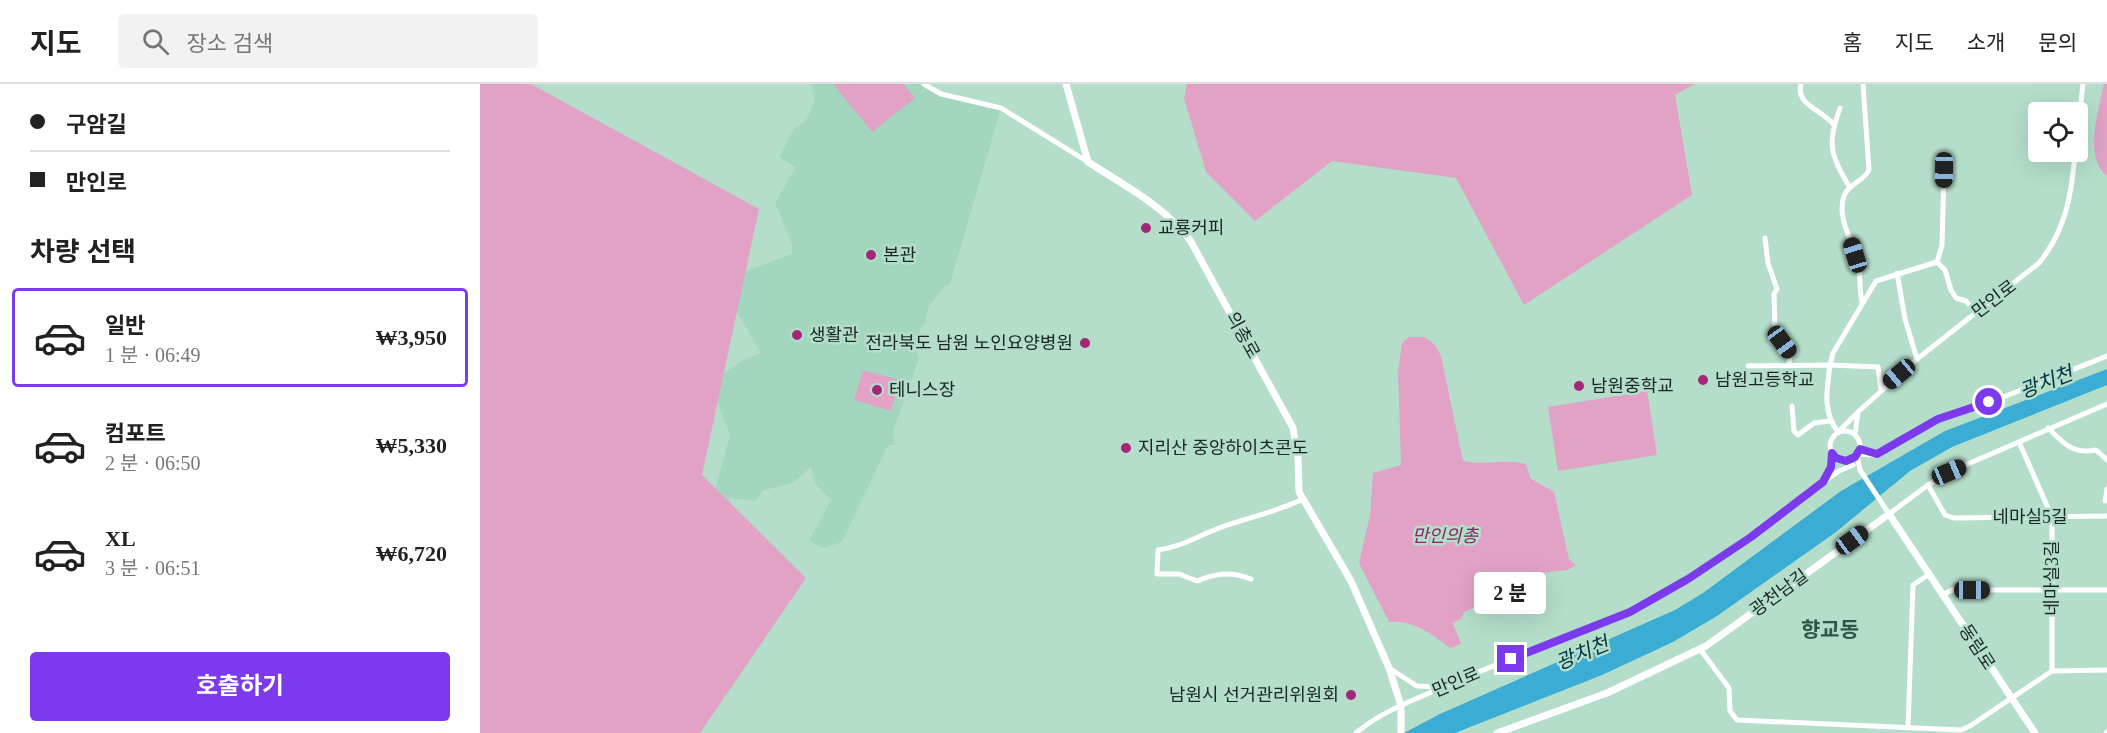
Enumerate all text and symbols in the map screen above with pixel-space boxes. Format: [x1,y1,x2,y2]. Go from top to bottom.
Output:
search box [118,14,538,68]
icon: search [139,25,172,58]
text: 지도 [30,28,82,59]
text: 장소 검색 [187,31,273,56]
text: 홈 [1843,31,1862,55]
text: 지도 [1895,31,1934,55]
text: 소개 [1967,31,2005,55]
text: 문의 [2038,31,2077,55]
map controls [2028,102,2088,162]
button: locate [2028,102,2088,162]
text: 구암길 [66,112,127,137]
car [1935,152,1953,188]
text: 만인로 [66,170,127,195]
place label: 교룡커피 [1158,218,1224,238]
marker: 교룡커피 [1139,221,1153,235]
car [1841,235,1869,275]
text: 차량 선택 [30,237,136,267]
place label: 본관 [883,245,917,265]
marker: 본관 [864,248,878,262]
street label: 만인로 [1968,276,2020,322]
street label: 의총로 [1222,308,1264,362]
icon: car [33,311,87,365]
text: 일반 [105,313,145,338]
car [1764,322,1800,362]
text: ₩3,950 [376,325,447,350]
place label: 생활관 [809,325,859,345]
marker: 생활관 [790,328,804,342]
place label: 전라북도 남원 노인요양병원 [865,333,1073,353]
marker: 전라북도 남원 노인요양병원 [1078,336,1092,350]
text: 1 분 · 06:49 [105,344,201,366]
car [1879,356,1919,392]
water label: 광치천 [2016,361,2078,402]
place label: 남원고등학교 [1715,370,1814,390]
marker: 남원고등학교 [1696,373,1710,387]
place label: 남원중학교 [1591,376,1674,396]
marker: 남원중학교 [1572,379,1586,393]
place label: 테니스장 [889,380,955,400]
marker: 테니스장 [870,383,884,397]
route start [1975,388,2002,415]
icon: car [33,419,87,473]
text: 컴포트 [105,421,166,446]
text: ₩5,330 [376,433,447,458]
place label: 지리산 중앙하이츠콘도 [1138,438,1308,458]
marker: 지리산 중앙하이츠콘도 [1119,441,1133,455]
text: 2 분 · 06:50 [105,452,201,474]
car [1929,457,1969,487]
street label: 네마실5길 [1992,507,2068,527]
car [1832,522,1872,558]
text: XL [105,526,136,551]
park label: 만인의총 [1412,526,1480,546]
icon: car [33,527,87,581]
street label: 네마실3길 [2042,540,2062,616]
text: ₩6,720 [376,541,447,566]
text: 3 분 · 06:51 [105,557,201,579]
street label: 광천남길 [1746,565,1812,621]
callout: 2 분 [1475,572,1547,614]
car [1954,581,1990,599]
text: 2 분 [1493,582,1527,604]
district label: 향교동 [1801,618,1859,642]
street label: 동림로 [1955,621,1999,673]
water label: 광치천 [1552,631,1614,674]
route end [1497,645,1524,672]
button: 호출하기 [30,652,450,721]
street label: 만인로 [1429,663,1483,701]
place label: 남원시 선거관리위원회 [1169,685,1339,705]
marker: 남원시 선거관리위원회 [1344,688,1358,702]

